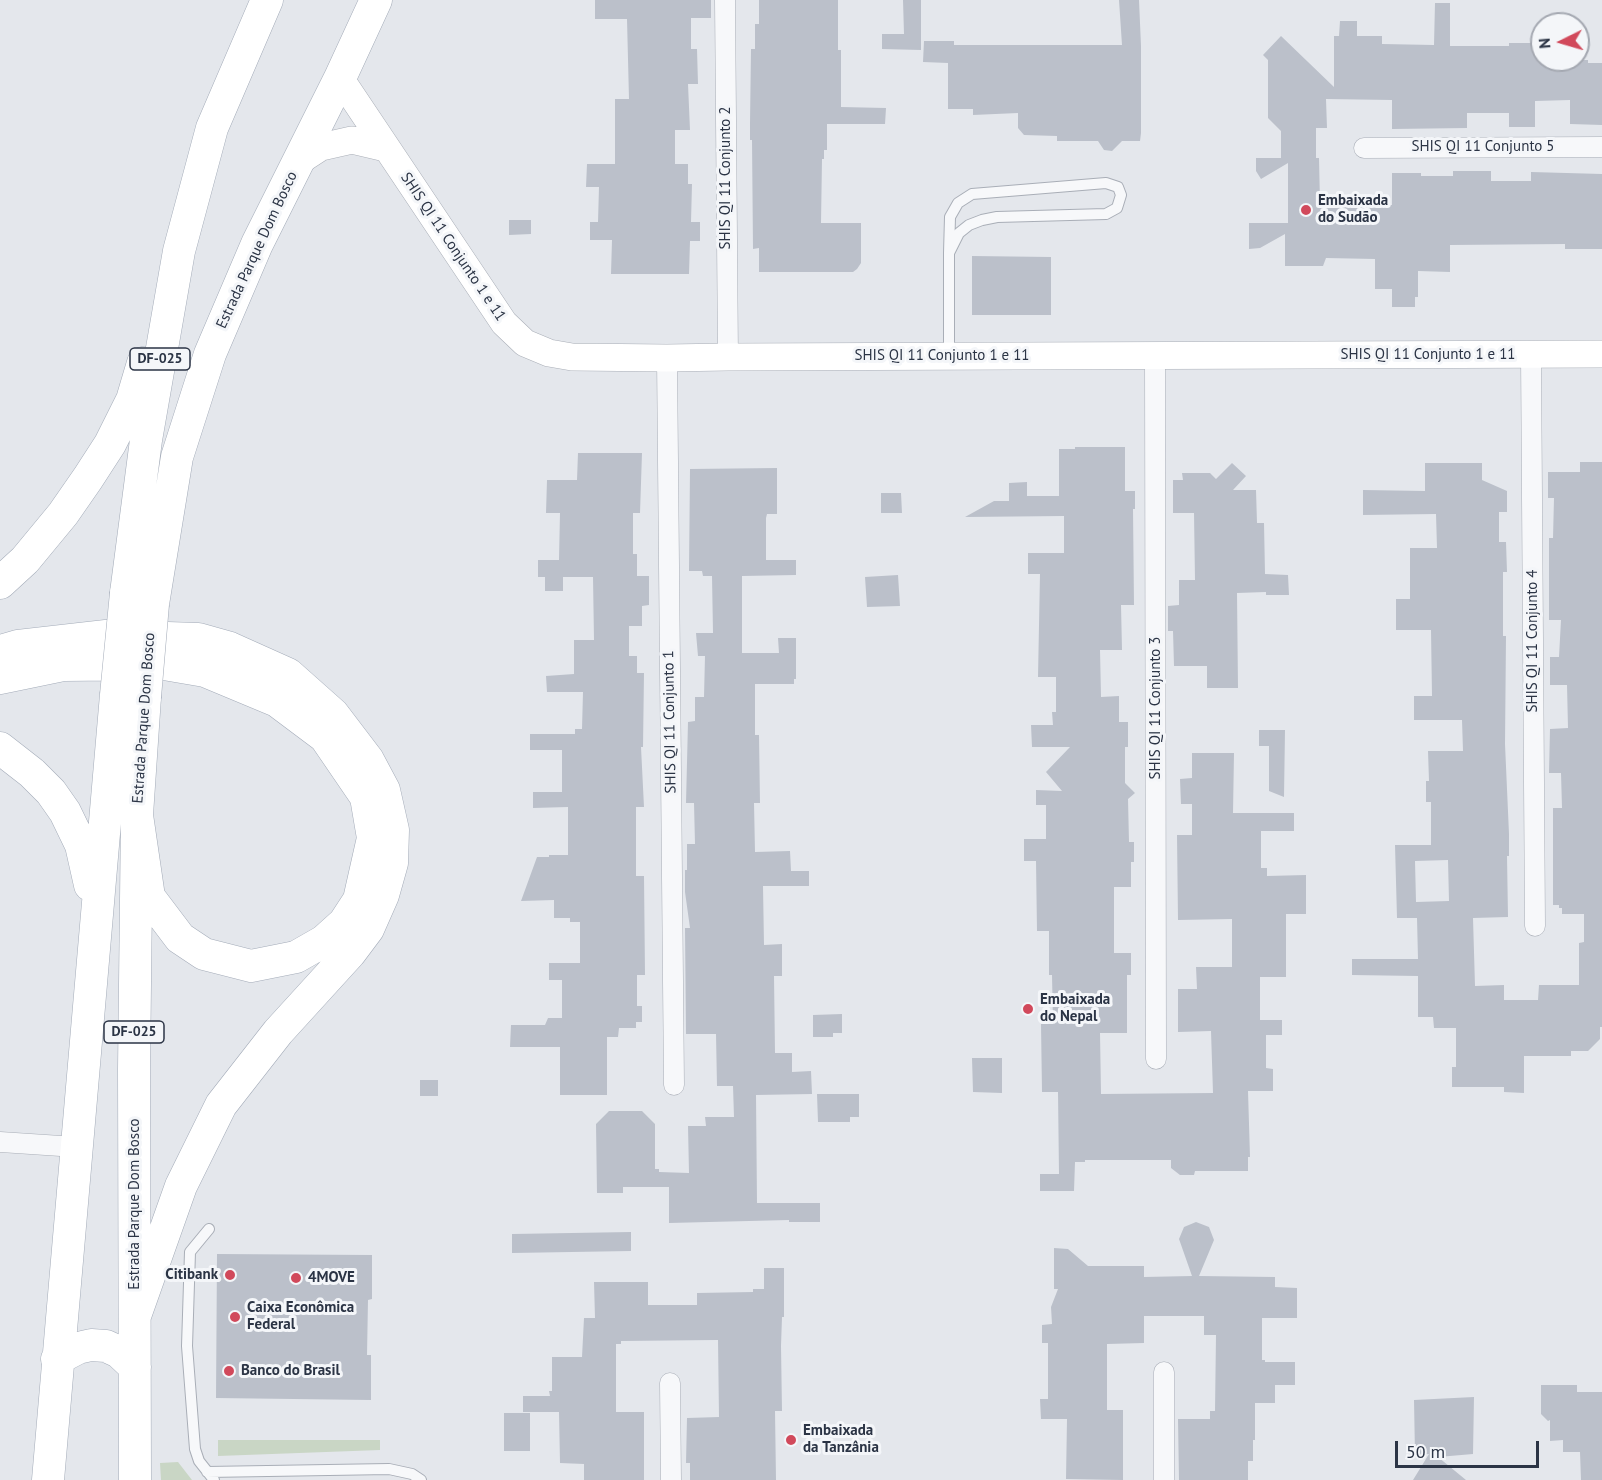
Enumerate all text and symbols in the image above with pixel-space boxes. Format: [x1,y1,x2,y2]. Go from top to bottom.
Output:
north arrow [1530,12,1590,72]
text: N [1534,37,1554,50]
street label: SHIS QI 11 Conjunto 2 [717,106,735,250]
street label: SHIS QI 11 Conjunto 5 [1411,138,1555,156]
street label: Estrada Parque Dom Bosco [213,169,301,331]
street label: SHIS QI 11 Conjunto 1 e 11 [397,169,509,325]
place label: Embaixada do Sudão [1318,192,1388,227]
marker: Embaixada do Sudão [1299,203,1313,217]
street label: SHIS QI 11 Conjunto 1 e 11 [1340,346,1516,364]
street label: SHIS QI 11 Conjunto 1 e 11 [854,347,1030,365]
road number: DF-025 [130,348,190,370]
street label: SHIS QI 11 Conjunto 4 [1524,569,1542,713]
street label: Estrada Parque Dom Bosco [129,632,159,804]
street label: SHIS QI 11 Conjunto 3 [1147,636,1165,780]
street label: SHIS QI 11 Conjunto 1 [660,650,680,794]
place label: Embaixada do Nepal [1040,991,1110,1026]
marker: Embaixada do Nepal [1021,1002,1035,1016]
road number: DF-025 [104,1021,164,1043]
street label: Estrada Parque Dom Bosco [126,1118,144,1290]
place label: Citibank [165,1266,218,1284]
marker: Citibank [223,1268,237,1282]
place label: 4MOVE [308,1269,355,1287]
marker: 4MOVE [289,1271,303,1285]
place label: Caixa Econômica Federal [247,1299,354,1334]
marker: Caixa Econômica Federal [228,1310,242,1324]
place label: Banco do Brasil [241,1362,340,1380]
marker: Banco do Brasil [222,1364,236,1378]
place label: Embaixada da Tanzânia [803,1422,879,1457]
scale bar [1398,1429,1542,1467]
marker: Embaixada da Tanzânia [784,1433,798,1447]
text: 50 m [1406,1440,1445,1463]

